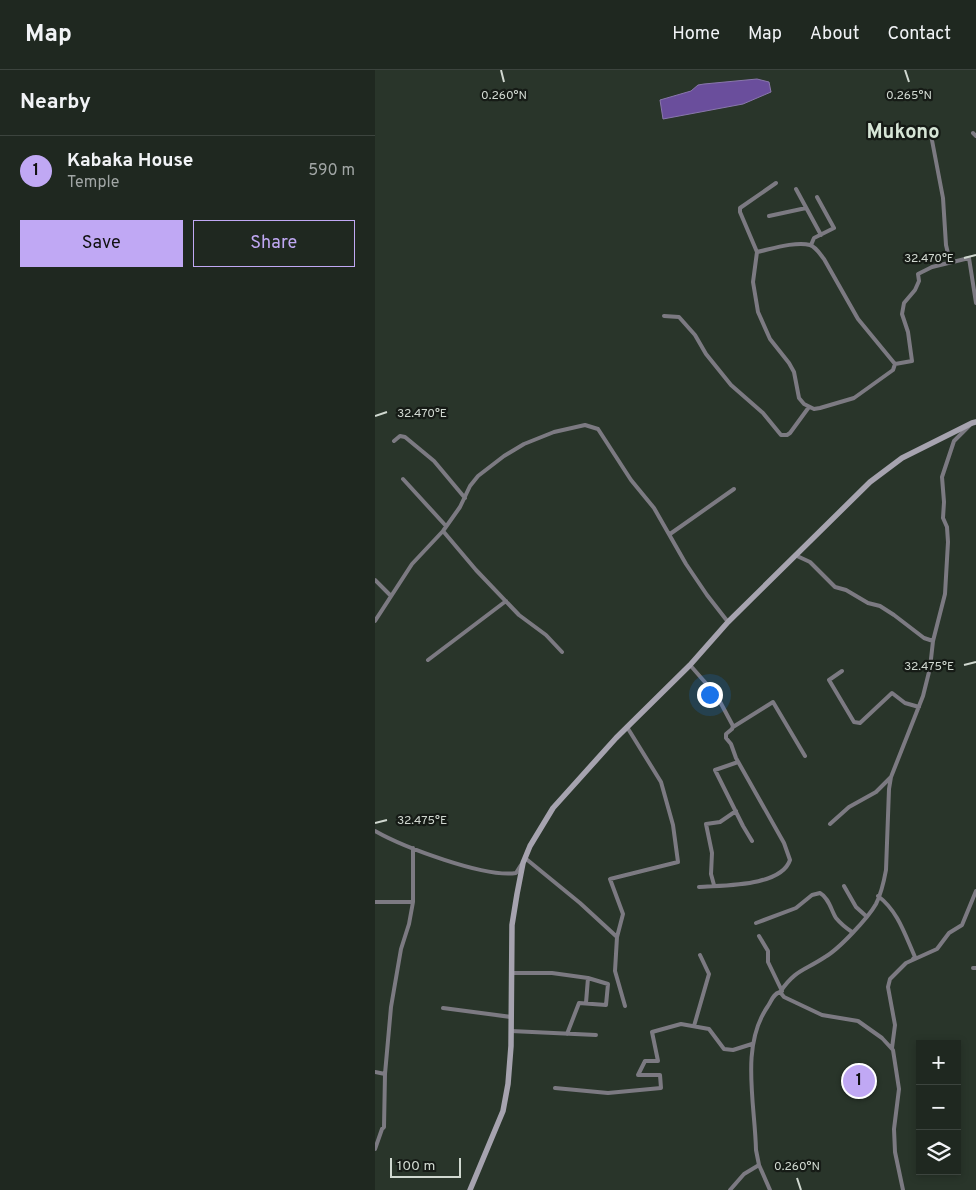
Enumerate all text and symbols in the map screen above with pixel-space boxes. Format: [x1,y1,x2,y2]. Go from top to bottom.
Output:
text: Map [25,20,72,50]
text: Home [672,23,720,46]
text: Map [748,23,782,46]
text: About [810,23,859,46]
text: Contact [887,23,951,46]
text: 0.260°N [481,88,527,104]
text: 0.265°N [886,88,932,104]
text: Nearby [20,89,91,116]
district label: Mukono [866,120,940,146]
text: Kabaka House [67,149,193,173]
text: 1 [33,161,39,181]
text: 590 m [308,161,355,181]
text: Temple [67,173,119,193]
button: Save [20,220,183,267]
button: Share [193,220,355,267]
text: 32.470°E [904,251,954,267]
text: 32.470°E [397,406,447,422]
text: 32.475°E [904,659,954,675]
your location [697,682,723,708]
text: 32.475°E [397,813,447,829]
map controls [916,1040,961,1175]
button: + [916,1040,961,1085]
pin: 1 [843,1062,875,1100]
button: − [916,1085,961,1130]
button: layers [916,1130,961,1175]
scale bar [390,1155,461,1178]
text: 100 m [397,1158,435,1175]
text: 0.260°N [774,1159,820,1175]

